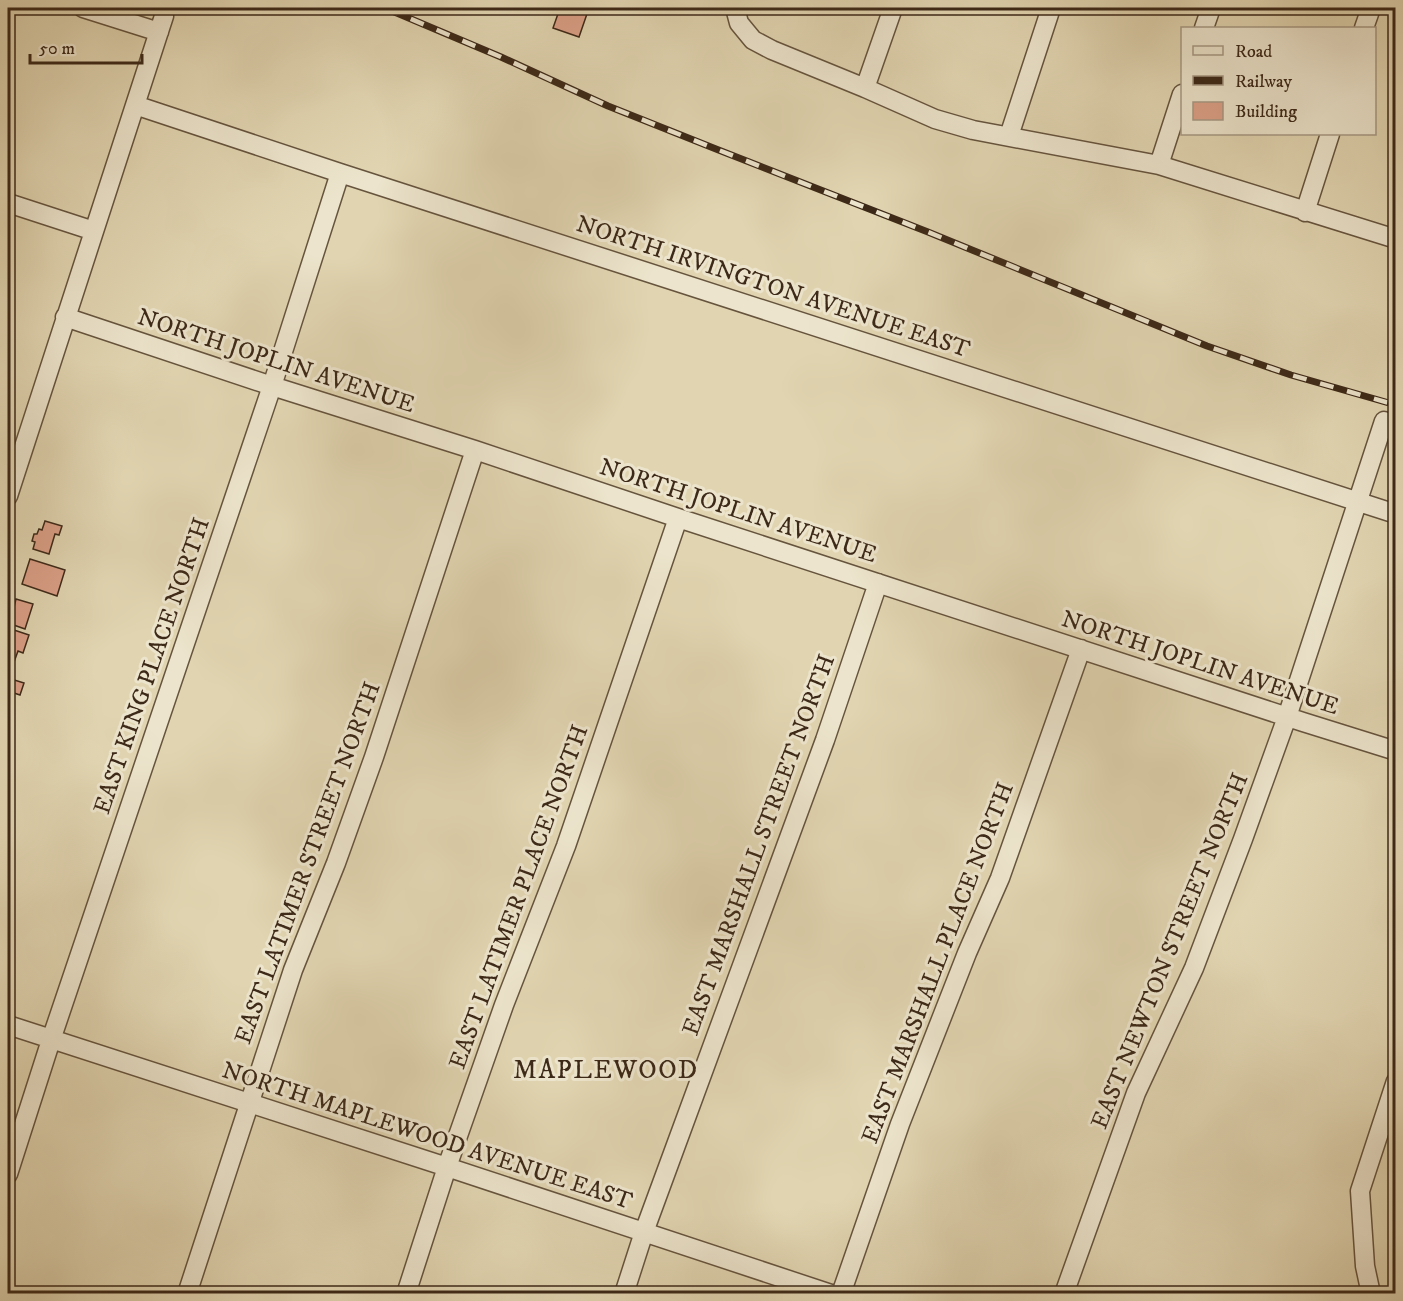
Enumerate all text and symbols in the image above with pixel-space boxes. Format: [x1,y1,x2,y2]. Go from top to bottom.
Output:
scale bar [30,27,142,65]
legend [1181,27,1376,135]
text: 50 m [39,38,75,60]
text: Road [1235,41,1272,63]
text: Railway [1235,71,1293,93]
text: Building [1235,101,1297,123]
street label: NORTH IRVINGTON AVENUE EAST [572,209,974,365]
street label: NORTH JOPLIN AVENUE [134,302,418,420]
street label: NORTH JOPLIN AVENUE [596,452,880,570]
street label: EAST KING PLACE NORTH [87,514,217,818]
street label: NORTH JOPLIN AVENUE [1058,604,1342,722]
street label: EAST MARSHALL STREET NORTH [676,650,842,1040]
street label: EAST LATIMER STREET NORTH [228,678,388,1048]
street label: EAST LATIMER PLACE NORTH [443,721,595,1073]
street label: EAST NEWTON STREET NORTH [1085,768,1255,1134]
street label: EAST MARSHALL PLACE NORTH [855,778,1021,1148]
district label: MAPLEWOOD [513,1054,699,1087]
street label: NORTH MAPLEWOOD AVENUE EAST [218,1055,636,1217]

